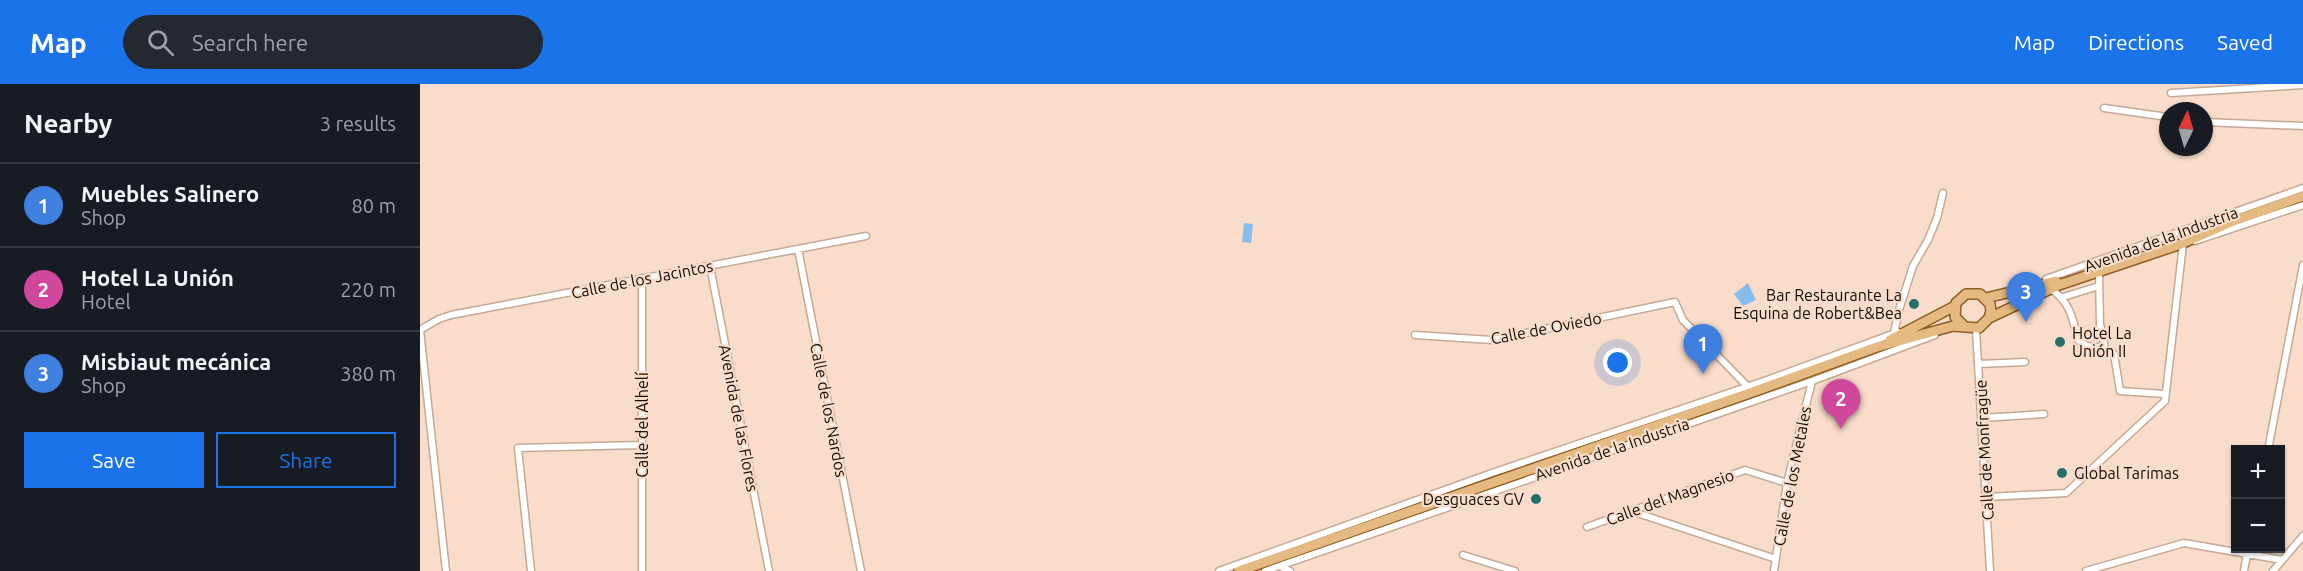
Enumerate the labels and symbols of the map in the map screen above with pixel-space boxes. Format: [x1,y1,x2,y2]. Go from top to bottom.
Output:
north arrow [2159,102,2213,156]
street label: Avenida de la Industria [2082,203,2240,275]
street label: Calle de los Jacintos [570,256,714,302]
pin: 3 [2006,272,2046,322]
place label: Bar Restaurante La Esquina de Robert&Bea [1733,286,1902,322]
marker: Bar Restaurante La Esquina de Robert&Bea [1907,297,1921,311]
street label: Calle de Oviedo [1489,308,1603,348]
pin: 1 [1684,324,1722,374]
place label: Hotel La Unión II [2072,324,2132,360]
marker: Hotel La Unión II [2053,335,2067,349]
street label: Calle de los Nardos [807,341,851,479]
street label: Avenida de las Flores [716,343,762,493]
your location [1603,348,1632,377]
street label: Calle del Alhelí [633,371,651,478]
street label: Calle de Monfragüe [1971,379,1997,521]
pin: 2 [1822,380,1860,429]
street label: Calle de los Metales [1770,404,1814,547]
street label: Avenida de la Industria [1532,414,1692,484]
place label: Global Tarimas [2074,464,2179,482]
street label: Calle del Magnesio [1604,466,1736,528]
marker: Global Tarimas [2055,466,2069,480]
place label: Desguaces GV [1423,490,1524,508]
marker: Desguaces GV [1529,492,1543,506]

